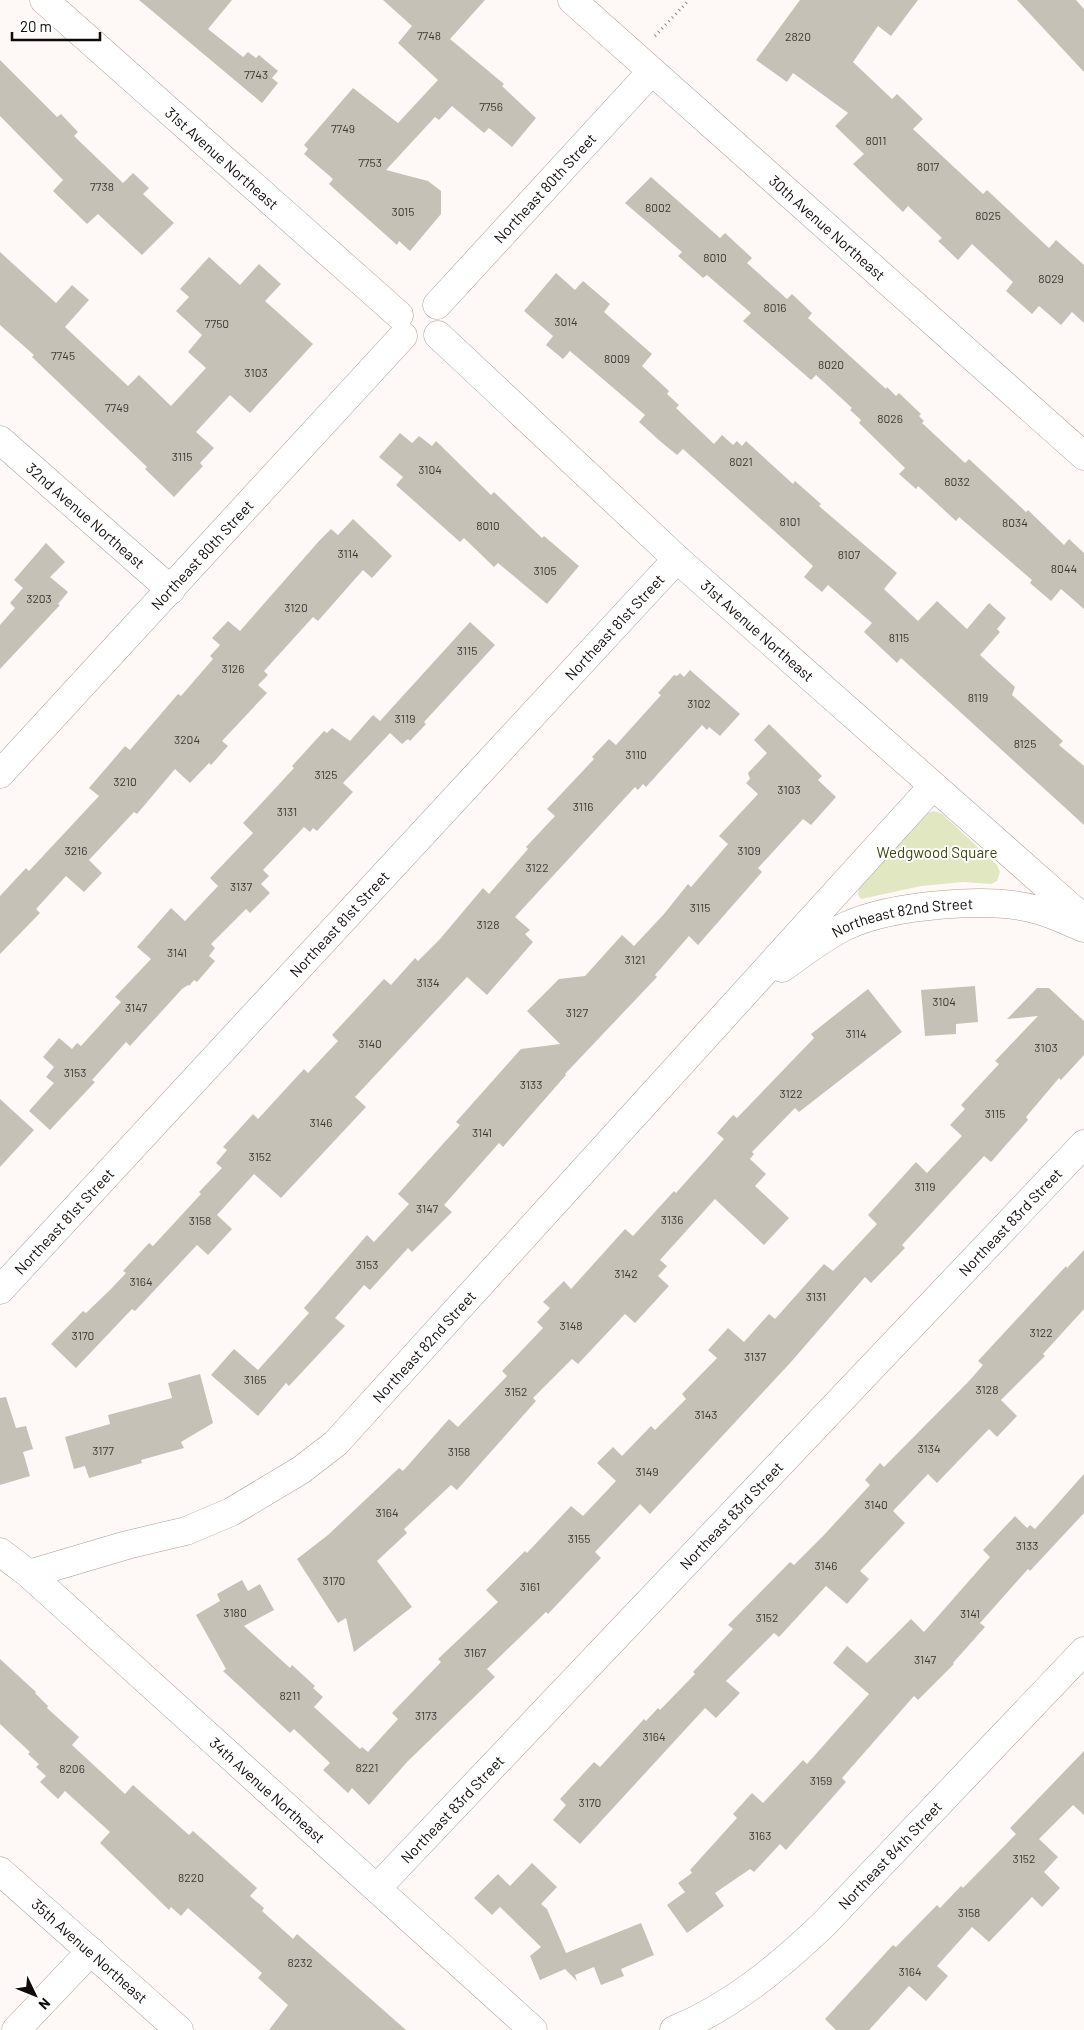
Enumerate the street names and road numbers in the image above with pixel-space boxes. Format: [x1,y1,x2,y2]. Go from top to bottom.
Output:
street label: 31st Avenue Northeast [162,103,282,213]
street label: Northeast 80th Street [490,129,599,247]
street label: 30th Avenue Northeast [766,171,889,284]
street label: 32nd Avenue Northeast [23,458,149,572]
street label: Northeast 80th Street [147,496,257,613]
street label: Northeast 81st Street [561,570,668,684]
street label: 31st Avenue Northeast [697,575,818,685]
street label: Northeast 81st Street [286,867,393,981]
street label: Northeast 82nd Street [828,894,973,941]
street label: Northeast 81st Street [10,1164,117,1278]
street label: Northeast 83rd Street [955,1164,1065,1279]
street label: Northeast 82nd Street [368,1287,479,1406]
street label: Northeast 83rd Street [676,1458,786,1573]
street label: 34th Avenue Northeast [206,1733,329,1846]
street label: Northeast 83rd Street [397,1751,507,1867]
street label: Northeast 84th Street [834,1797,945,1913]
street label: 35th Avenue Northeast [28,1894,150,2006]

